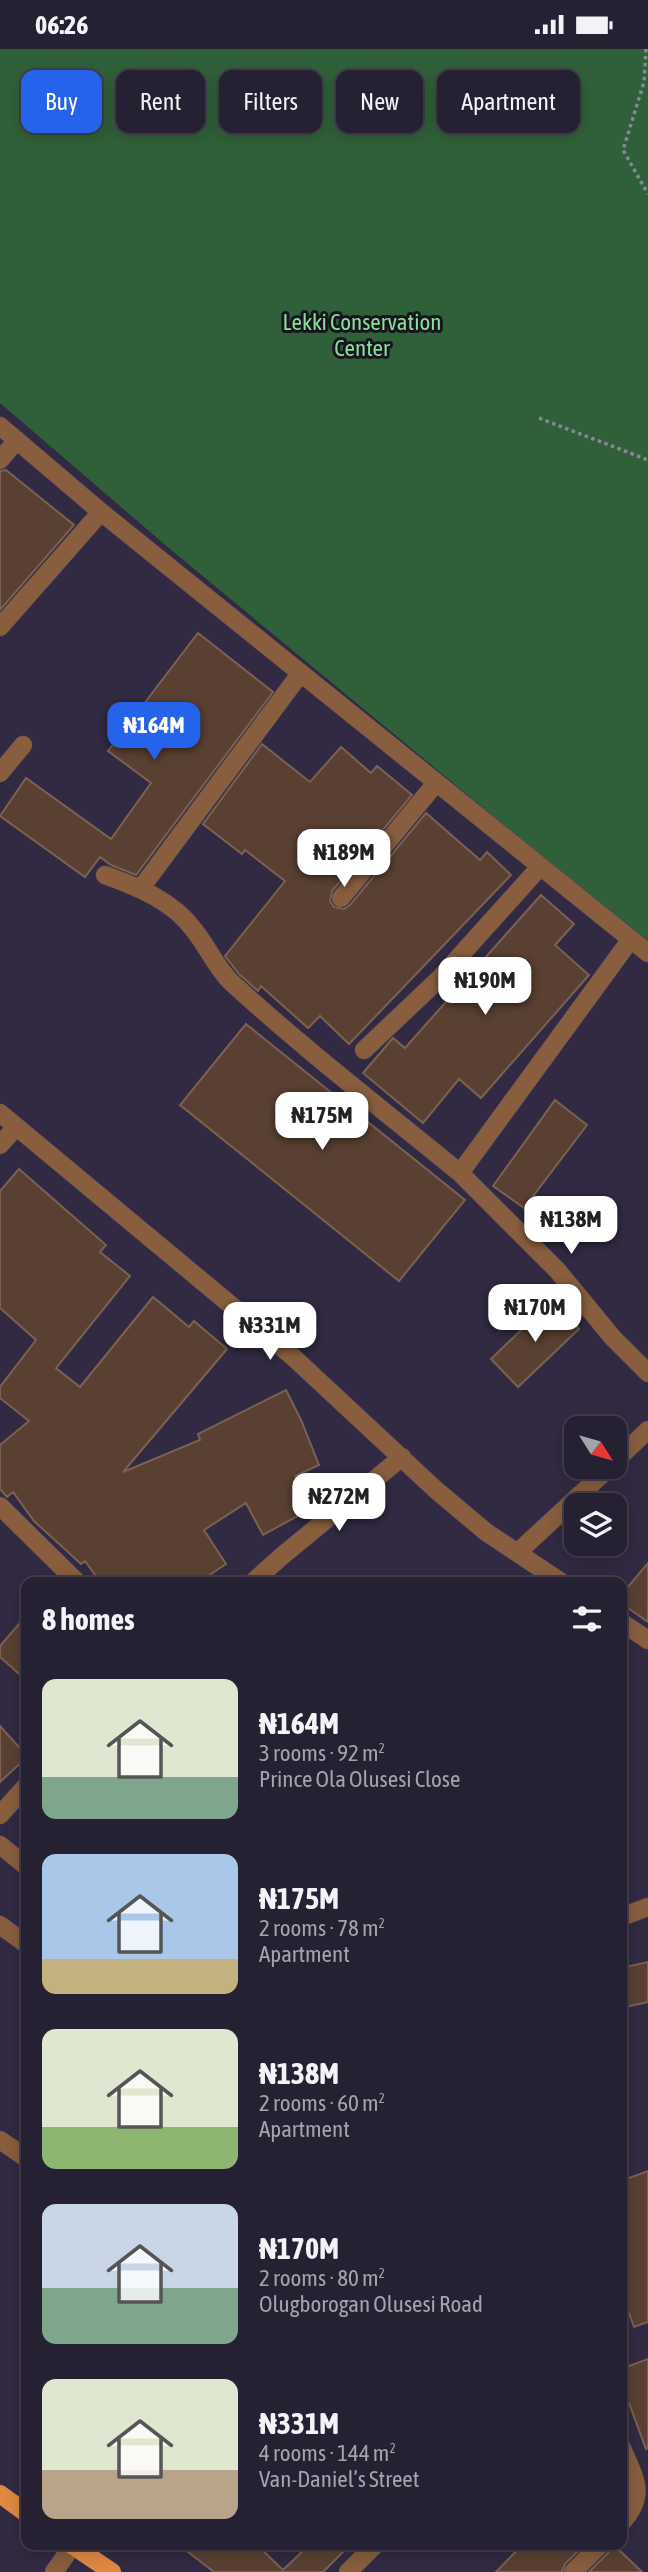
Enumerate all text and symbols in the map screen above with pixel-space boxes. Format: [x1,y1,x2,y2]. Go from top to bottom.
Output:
text: 06:26 [35,10,89,40]
chip: Buy [21,70,102,133]
chip: Rent [116,70,205,133]
chip: Filters [219,70,322,133]
chip: New [336,70,423,133]
chip: Apartment [437,70,580,133]
park label: Lekki Conservation Center [283,309,441,361]
pin: ₦164M [105,703,203,762]
text: ₦164M [123,712,185,738]
pin: ₦189M [295,829,393,889]
text: ₦189M [313,839,375,865]
pin: ₦190M [436,957,534,1017]
text: ₦190M [454,967,516,993]
pin: ₦175M [273,1093,371,1152]
text: ₦175M [291,1102,353,1128]
pin: ₦138M [522,1197,620,1256]
text: ₦138M [540,1206,602,1232]
pin: ₦170M [486,1285,584,1344]
text: ₦170M [504,1294,566,1320]
pin: ₦331M [221,1303,319,1362]
text: ₦331M [239,1312,301,1338]
north arrow [564,1416,626,1479]
map controls [564,1416,627,1556]
pin: ₦272M [290,1473,388,1533]
text: ₦272M [308,1483,370,1509]
button: layers [564,1493,627,1556]
icon: filters [568,1600,606,1638]
text: 8 homes [42,1602,135,1636]
text: ₦164M [259,1706,339,1740]
icon: home [98,1707,182,1791]
text: 3 rooms · 92 m² [259,1740,385,1766]
text: Prince Ola Olusesi Close [259,1766,460,1792]
text: ₦175M [259,1881,339,1915]
icon: home [98,1882,182,1966]
text: 2 rooms · 78 m² [259,1915,385,1941]
text: Apartment [259,1941,350,1967]
text: ₦138M [259,2056,339,2090]
icon: home [98,2057,182,2141]
text: 2 rooms · 60 m² [259,2090,385,2116]
text: Apartment [259,2116,350,2142]
text: ₦170M [259,2231,339,2265]
icon: home [98,2232,182,2316]
text: 2 rooms · 80 m² [259,2265,385,2291]
text: Olugborogan Olusesi Road [259,2291,483,2317]
text: ₦331M [259,2406,339,2440]
icon: home [98,2407,182,2491]
text: 4 rooms · 144 m² [259,2440,396,2466]
text: Van-Daniel’s Street [259,2466,419,2492]

